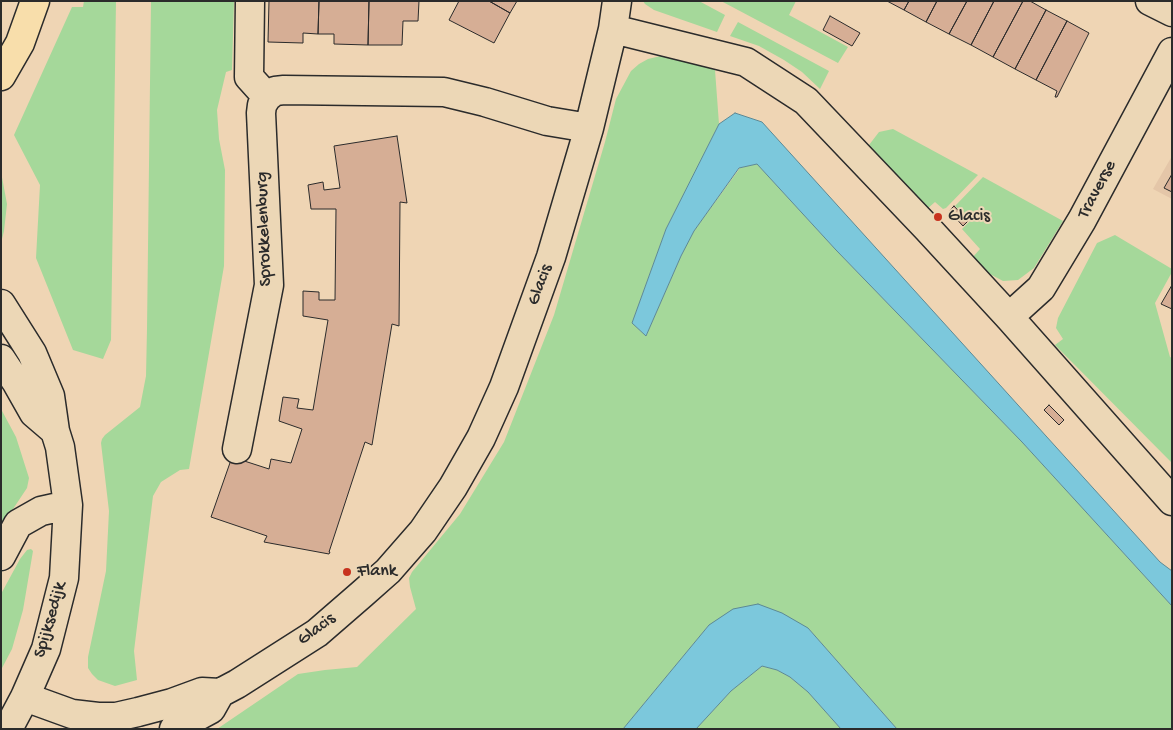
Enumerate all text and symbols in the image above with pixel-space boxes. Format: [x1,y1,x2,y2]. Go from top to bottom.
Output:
street label: Traverse [1074,157,1122,223]
street label: Sprokkelenburg [252,171,278,287]
place label: Glacis [948,206,990,228]
marker: Glacis [932,211,944,223]
street label: Glacis [524,262,558,308]
place label: Flank [357,561,397,583]
marker: Flank [341,566,353,578]
street label: Spijksedijk [30,580,72,660]
street label: Glacis [294,609,340,651]

